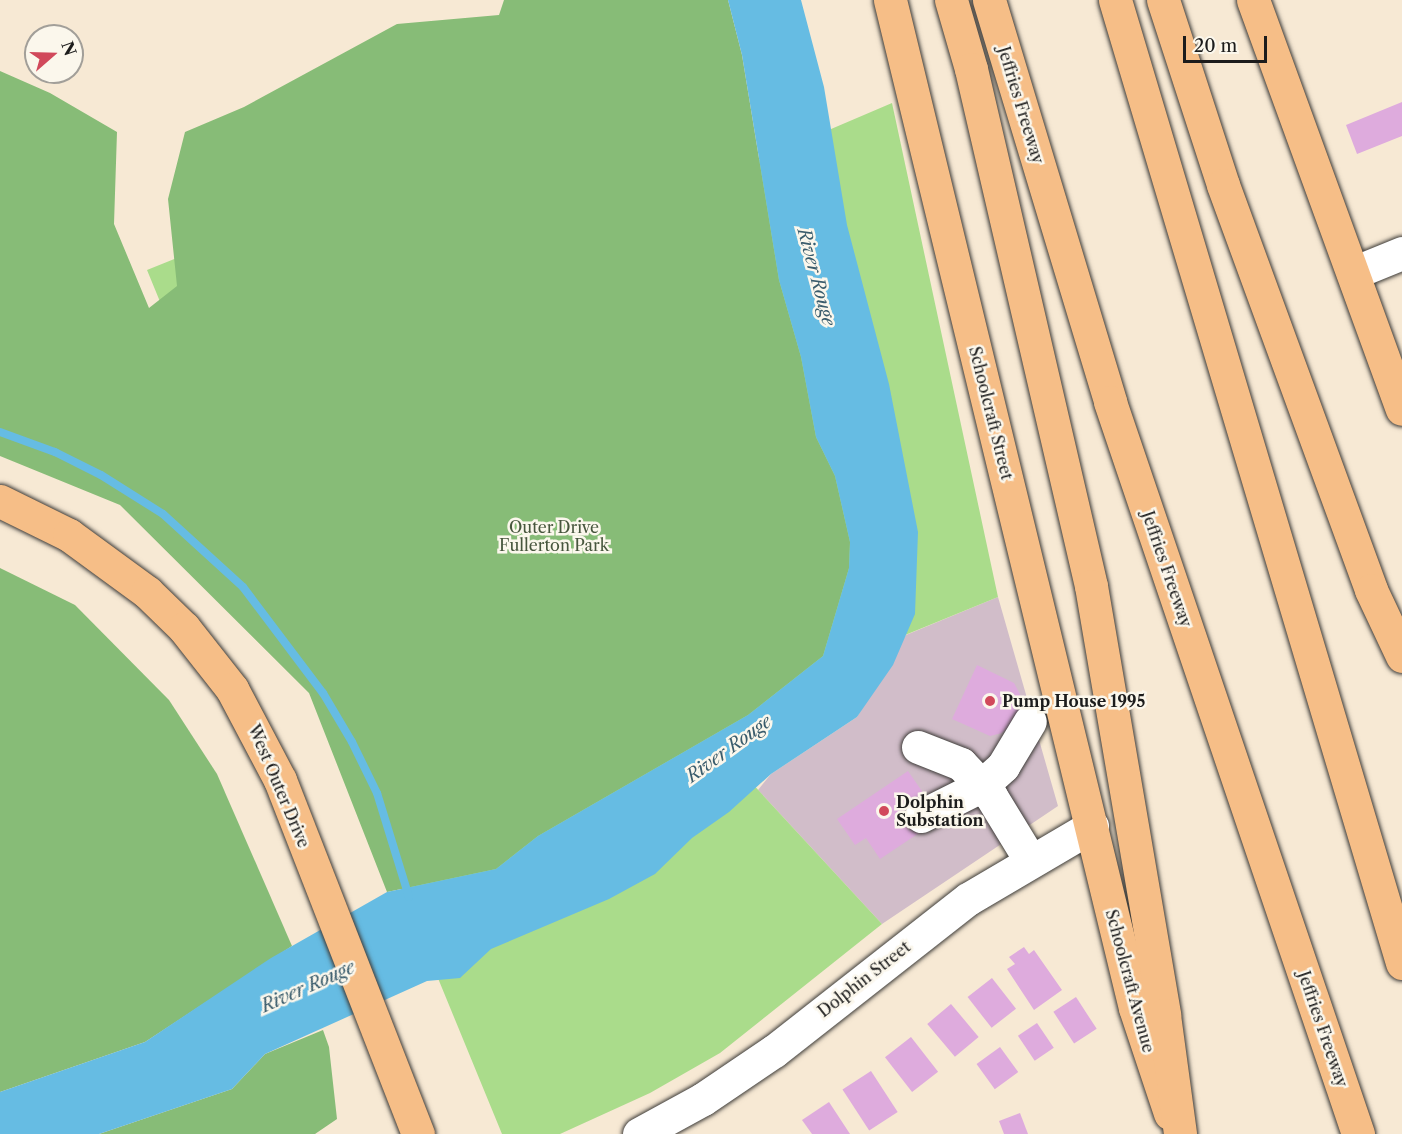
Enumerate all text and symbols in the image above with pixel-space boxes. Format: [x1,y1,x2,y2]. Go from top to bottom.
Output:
north arrow [24,24,84,84]
scale bar [1186,24,1270,62]
text: 20 m [1194,35,1237,57]
text: N [57,39,81,58]
street label: Jeffries Freeway [994,44,1048,166]
water label: River Rouge [793,226,839,328]
street label: Schoolcraft Street [965,344,1017,482]
street label: Jeffries Freeway [1138,508,1196,630]
park label: Outer Drive Fullerton Park [499,517,609,555]
place label: Pump House 1995 [1002,691,1145,711]
marker: Pump House 1995 [983,694,997,708]
water label: River Rouge [682,711,776,787]
street label: West Outer Drive [244,721,314,851]
place label: Dolphin Substation [896,792,984,830]
marker: Dolphin Substation [877,804,891,818]
street label: Schoolcraft Avenue [1102,907,1158,1055]
street label: Dolphin Street [814,937,914,1021]
water label: River Rouge [258,957,358,1017]
street label: Jeffries Freeway [1294,968,1352,1090]

